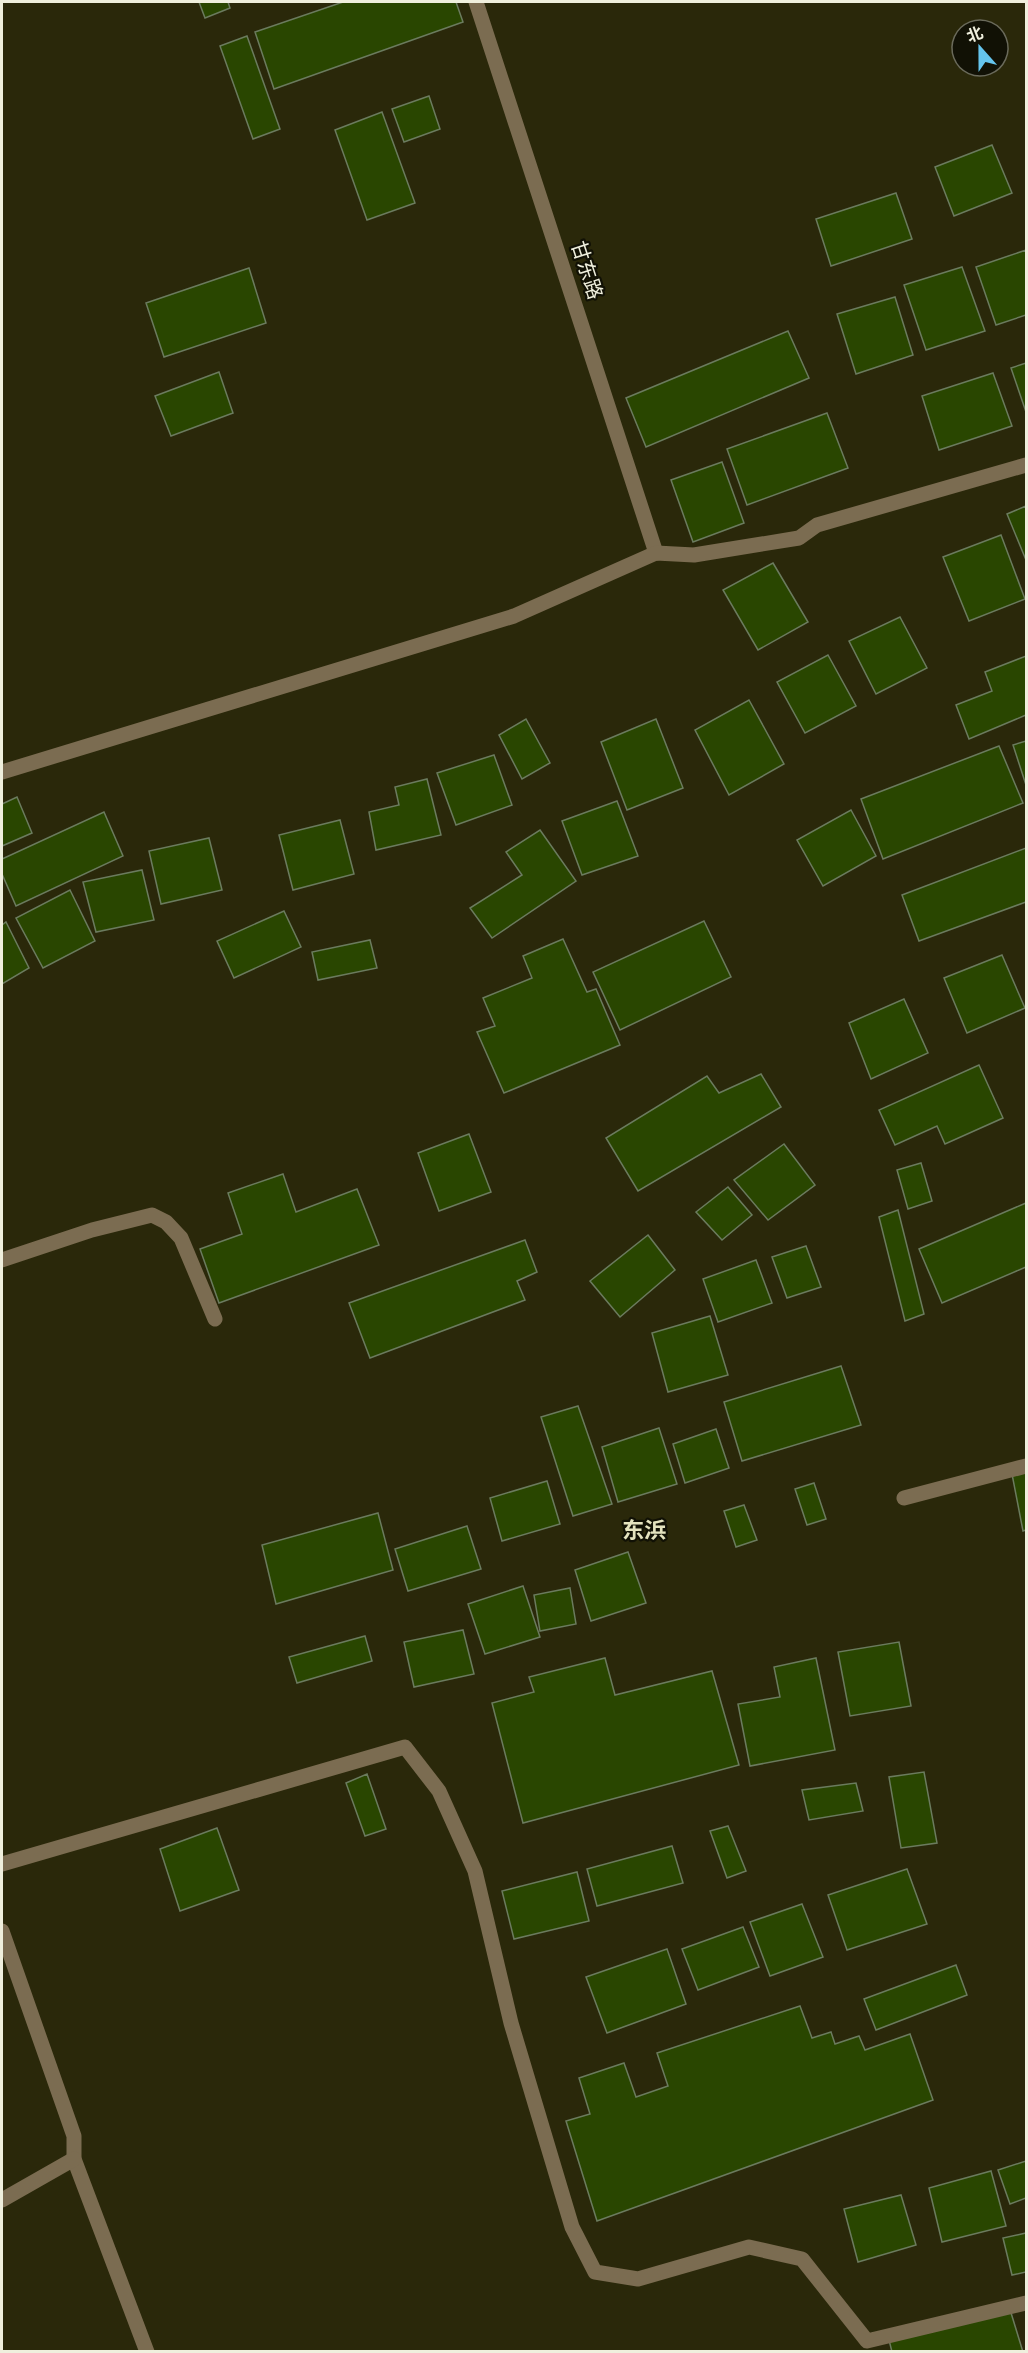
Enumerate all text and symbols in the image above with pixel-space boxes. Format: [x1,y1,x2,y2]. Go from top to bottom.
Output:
north arrow [950,18,1010,78]
text: 北 [964,22,986,46]
street label: 甘东路 [566,238,608,302]
district label: 东浜 [622,1517,666,1543]

